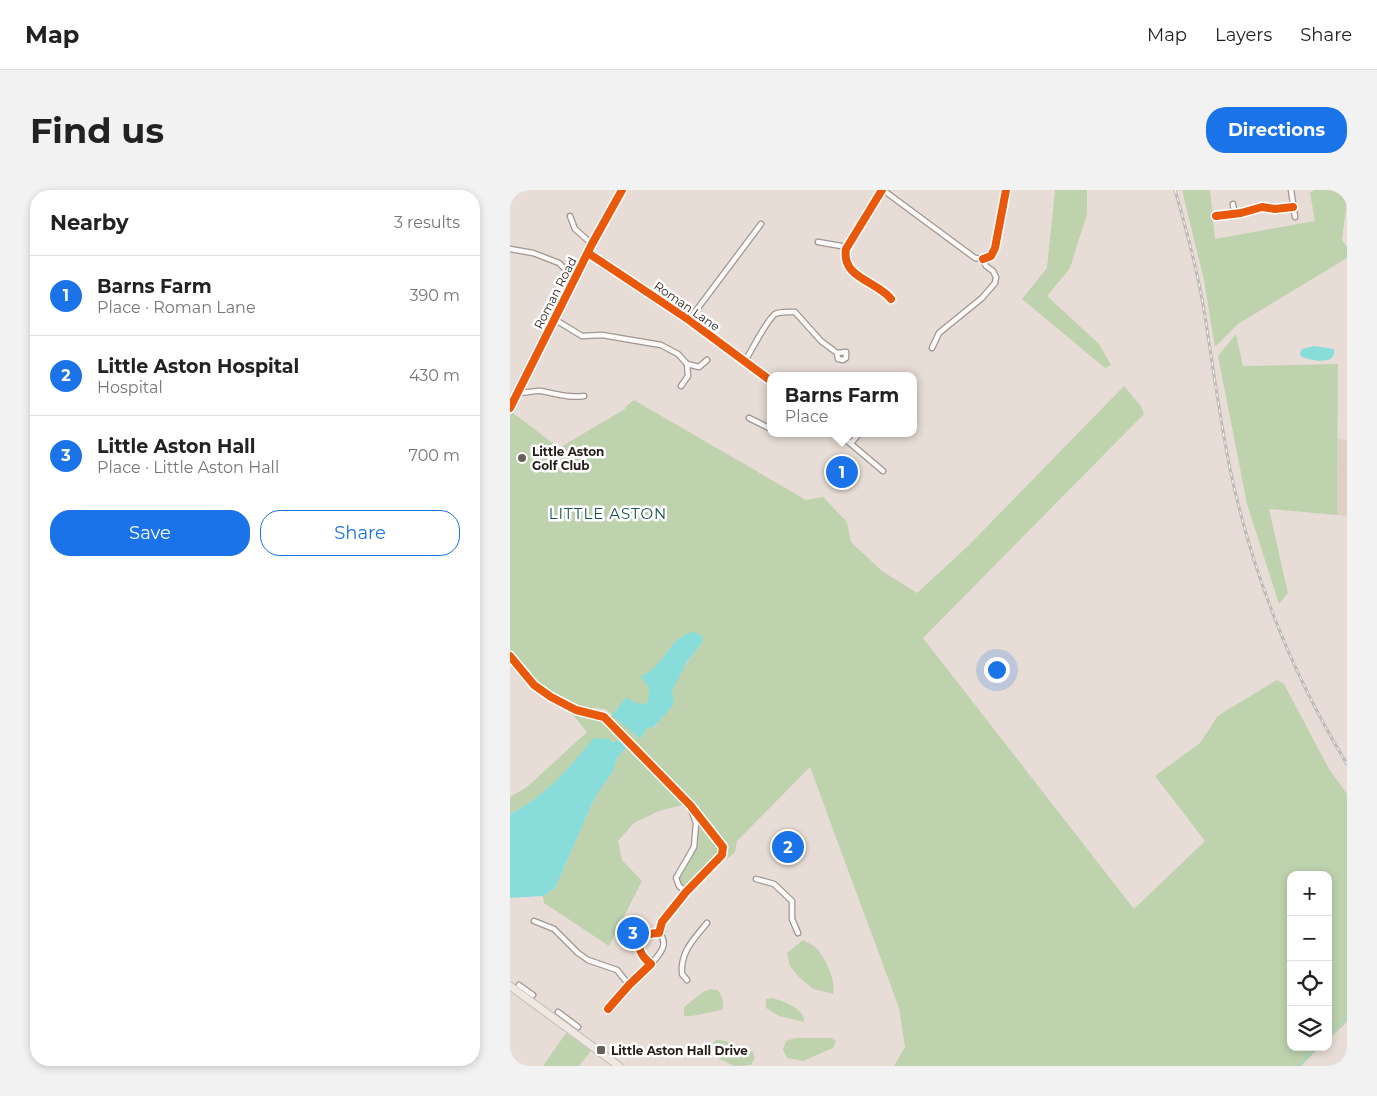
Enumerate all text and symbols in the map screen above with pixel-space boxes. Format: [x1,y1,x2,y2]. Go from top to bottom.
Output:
text: Map [25,20,79,49]
text: Map [1147,24,1187,46]
text: Layers [1215,24,1272,46]
text: Share [1300,24,1352,46]
button: Directions [1206,107,1347,153]
text: Find us [30,109,164,152]
text: Nearby [50,210,129,235]
text: 3 results [394,213,460,232]
street label: Roman Road [530,255,580,331]
text: Barns Farm [97,275,212,298]
street label: Roman Lane [651,278,723,334]
text: 1 [63,286,69,305]
text: 390 m [409,286,460,305]
text: Place · Roman Lane [97,298,256,317]
text: Little Aston Hospital [97,355,299,378]
text: 2 [61,366,71,385]
text: 430 m [409,366,460,385]
popup [767,372,917,437]
text: Hospital [97,378,163,397]
text: Barns Farm [785,384,899,407]
text: Place [785,407,828,426]
text: Little Aston Hall [97,435,256,458]
place label: Little Aston Golf Club [532,444,604,473]
text: 3 [61,446,71,465]
text: 700 m [409,446,460,465]
marker: Little Aston Golf Club [516,452,528,464]
pin: 1 [826,453,858,491]
text: Place · Little Aston Hall [97,458,279,477]
district label: LITTLE ASTON [549,504,667,523]
button: Save [50,510,250,556]
button: Share [260,510,460,556]
your location [984,657,1010,683]
pin: 2 [772,828,804,866]
map controls [1287,871,1332,1051]
button: + [1287,871,1332,916]
pin: 3 [617,914,649,952]
button: − [1287,916,1332,961]
button: locate [1287,961,1332,1006]
button: layers [1287,1006,1332,1051]
place label: Little Aston Hall Drive [611,1043,748,1058]
marker: Little Aston Hall Drive [595,1044,607,1056]

